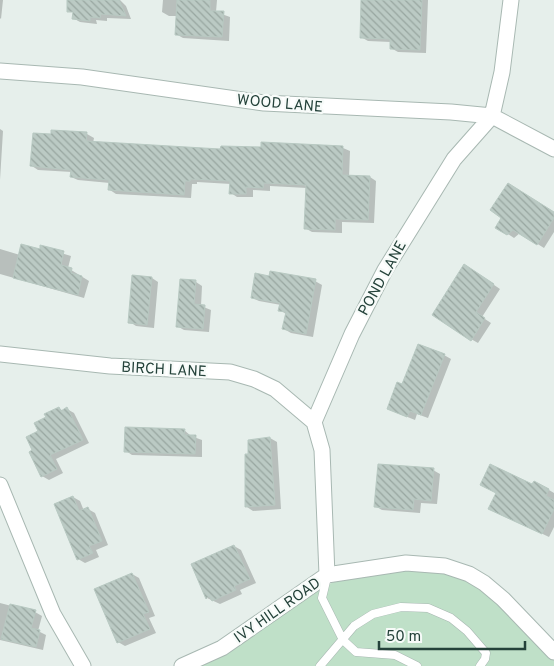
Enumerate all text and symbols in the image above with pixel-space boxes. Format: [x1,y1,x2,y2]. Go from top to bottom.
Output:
street label: WOOD LANE [236,91,324,118]
street label: POND LANE [355,238,412,320]
street label: BIRCH LANE [121,359,207,382]
street label: IVY HILL ROAD [231,574,325,648]
scale bar [379,618,525,650]
text: 50 m [386,628,421,647]

